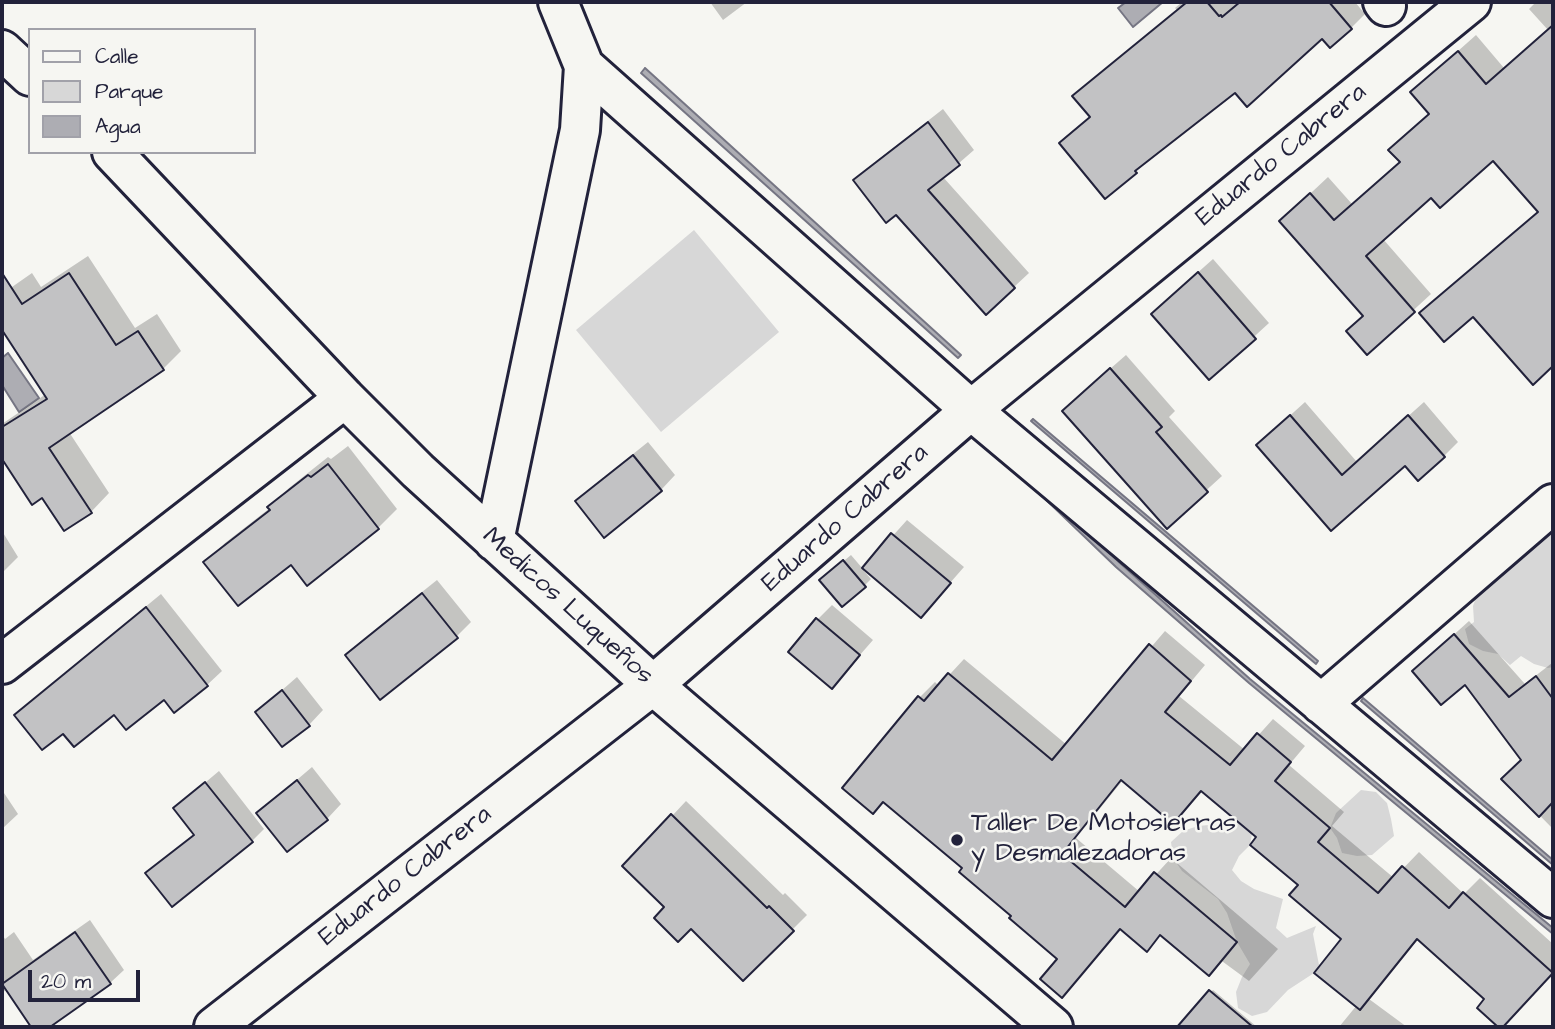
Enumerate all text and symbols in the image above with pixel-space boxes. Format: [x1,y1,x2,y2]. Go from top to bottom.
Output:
legend [28,28,256,154]
text: Calle [95,42,139,71]
text: Parque [95,77,163,106]
street label: Eduardo Cabrera [1191,78,1373,234]
text: Agua [95,112,141,141]
street label: Eduardo Cabrera [756,438,936,600]
street label: Medicos Luqueños [475,522,659,692]
street label: Eduardo Cabrera [314,800,498,954]
place label: Taller De Motosierras y Desmalezadoras [971,809,1236,870]
marker: Taller De Motosierras y Desmalezadoras [949,832,965,848]
scale bar [32,956,144,1000]
text: 20 m [41,967,91,996]

